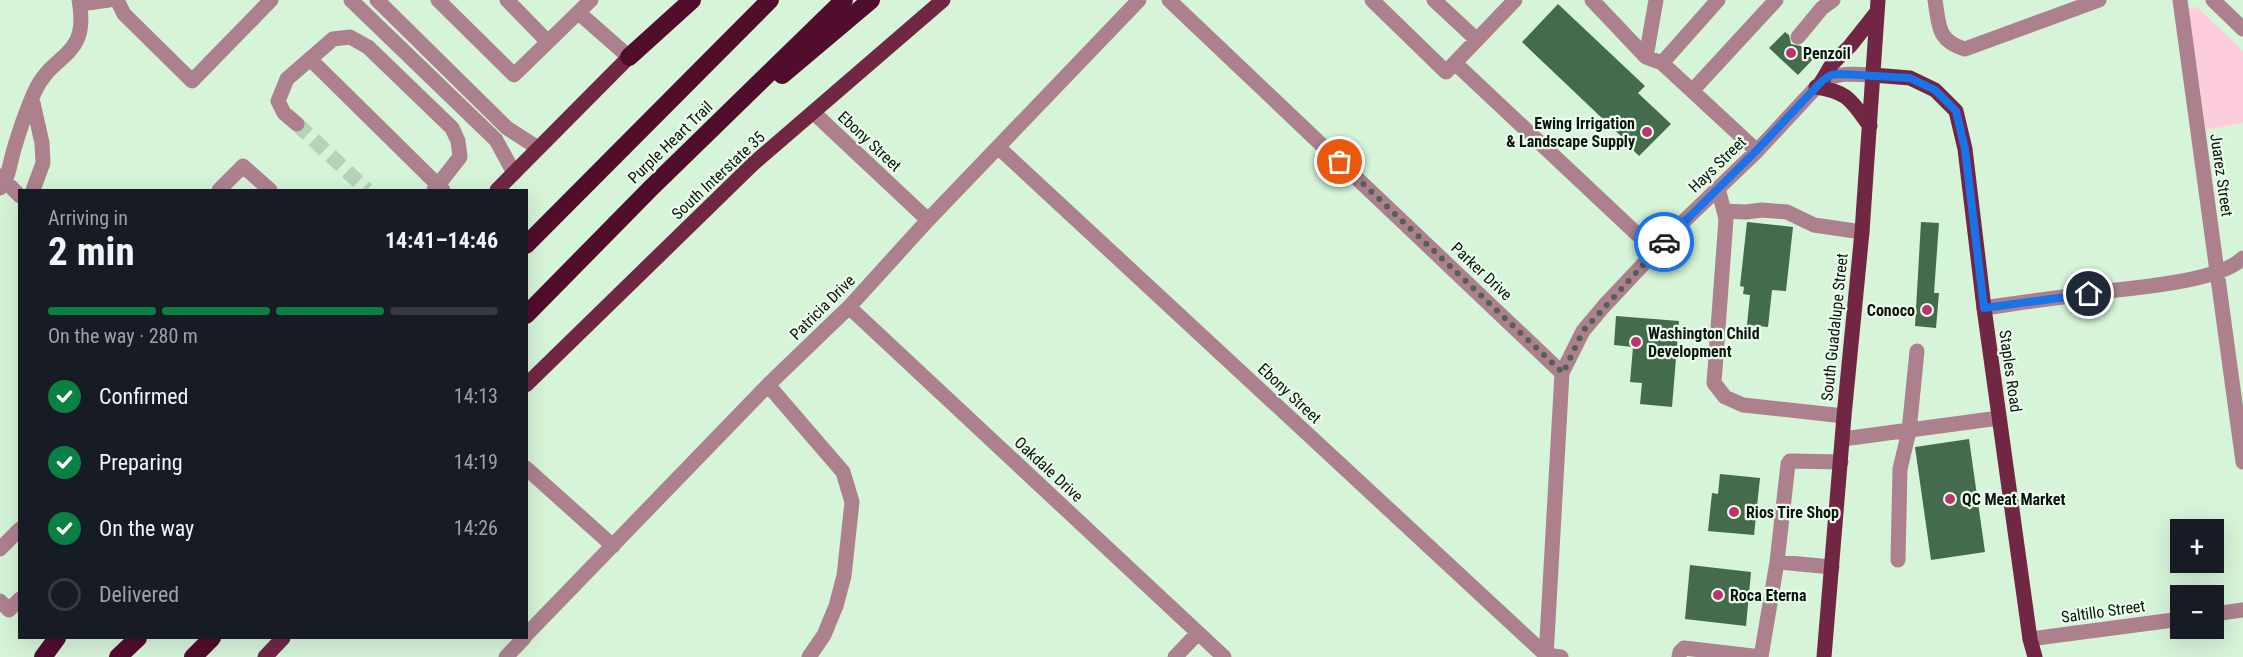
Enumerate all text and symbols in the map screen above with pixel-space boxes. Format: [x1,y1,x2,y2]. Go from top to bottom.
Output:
place label: Penzoil [1803,44,1851,63]
marker: Penzoil [1784,46,1798,60]
street label: Purple Heart Trail [624,97,716,187]
street label: Ebony Street [834,107,905,176]
place label: Ewing Irrigation & Landscape Supply [1506,114,1635,151]
marker: Ewing Irrigation & Landscape Supply [1640,125,1654,139]
street label: South Interstate 35 [668,127,769,223]
street label: Hays Street [1685,132,1750,196]
street label: Juarez Street [2206,132,2237,218]
pin [1314,136,1365,187]
icon: bag [1323,145,1356,178]
text: Arriving in [48,206,128,230]
courier [1634,212,1694,272]
icon: car [1648,226,1681,259]
text: 14:41–14:46 [385,228,498,253]
text: 2 min [48,229,135,275]
street label: Parker Drive [1447,238,1516,304]
street label: South Guadalupe Street [1817,252,1852,402]
pin [2063,268,2114,319]
street label: Patricia Drive [786,271,859,344]
icon: home [2072,277,2105,310]
place label: Conoco [1867,301,1915,320]
marker: Conoco [1920,303,1934,317]
text: On the way · 280 m [48,324,198,348]
place label: Washington Child Development [1648,324,1760,361]
street label: Staples Road [1995,329,2026,413]
marker: Washington Child Development [1629,335,1643,349]
street label: Ebony Street [1254,359,1325,428]
icon: check [48,380,81,413]
text: Confirmed [99,384,188,409]
text: 14:13 [454,384,498,408]
street label: Oakdale Drive [1010,433,1087,506]
icon: check [48,446,81,479]
text: Preparing [99,450,183,475]
text: 14:19 [454,450,498,474]
place label: QC Meat Market [1962,490,2066,509]
marker: QC Meat Market [1943,492,1957,506]
place label: Rios Tire Shop [1746,503,1839,522]
marker: Rios Tire Shop [1727,505,1741,519]
icon: check [48,512,81,545]
text: On the way [99,516,194,541]
text: 14:26 [454,516,498,540]
map controls [2170,519,2224,639]
button: + [2170,519,2224,573]
text: Delivered [99,582,179,607]
button: − [2170,585,2224,639]
place label: Roca Eterna [1730,586,1807,605]
marker: Roca Eterna [1711,588,1725,602]
street label: Saltillo Street [2060,596,2147,627]

